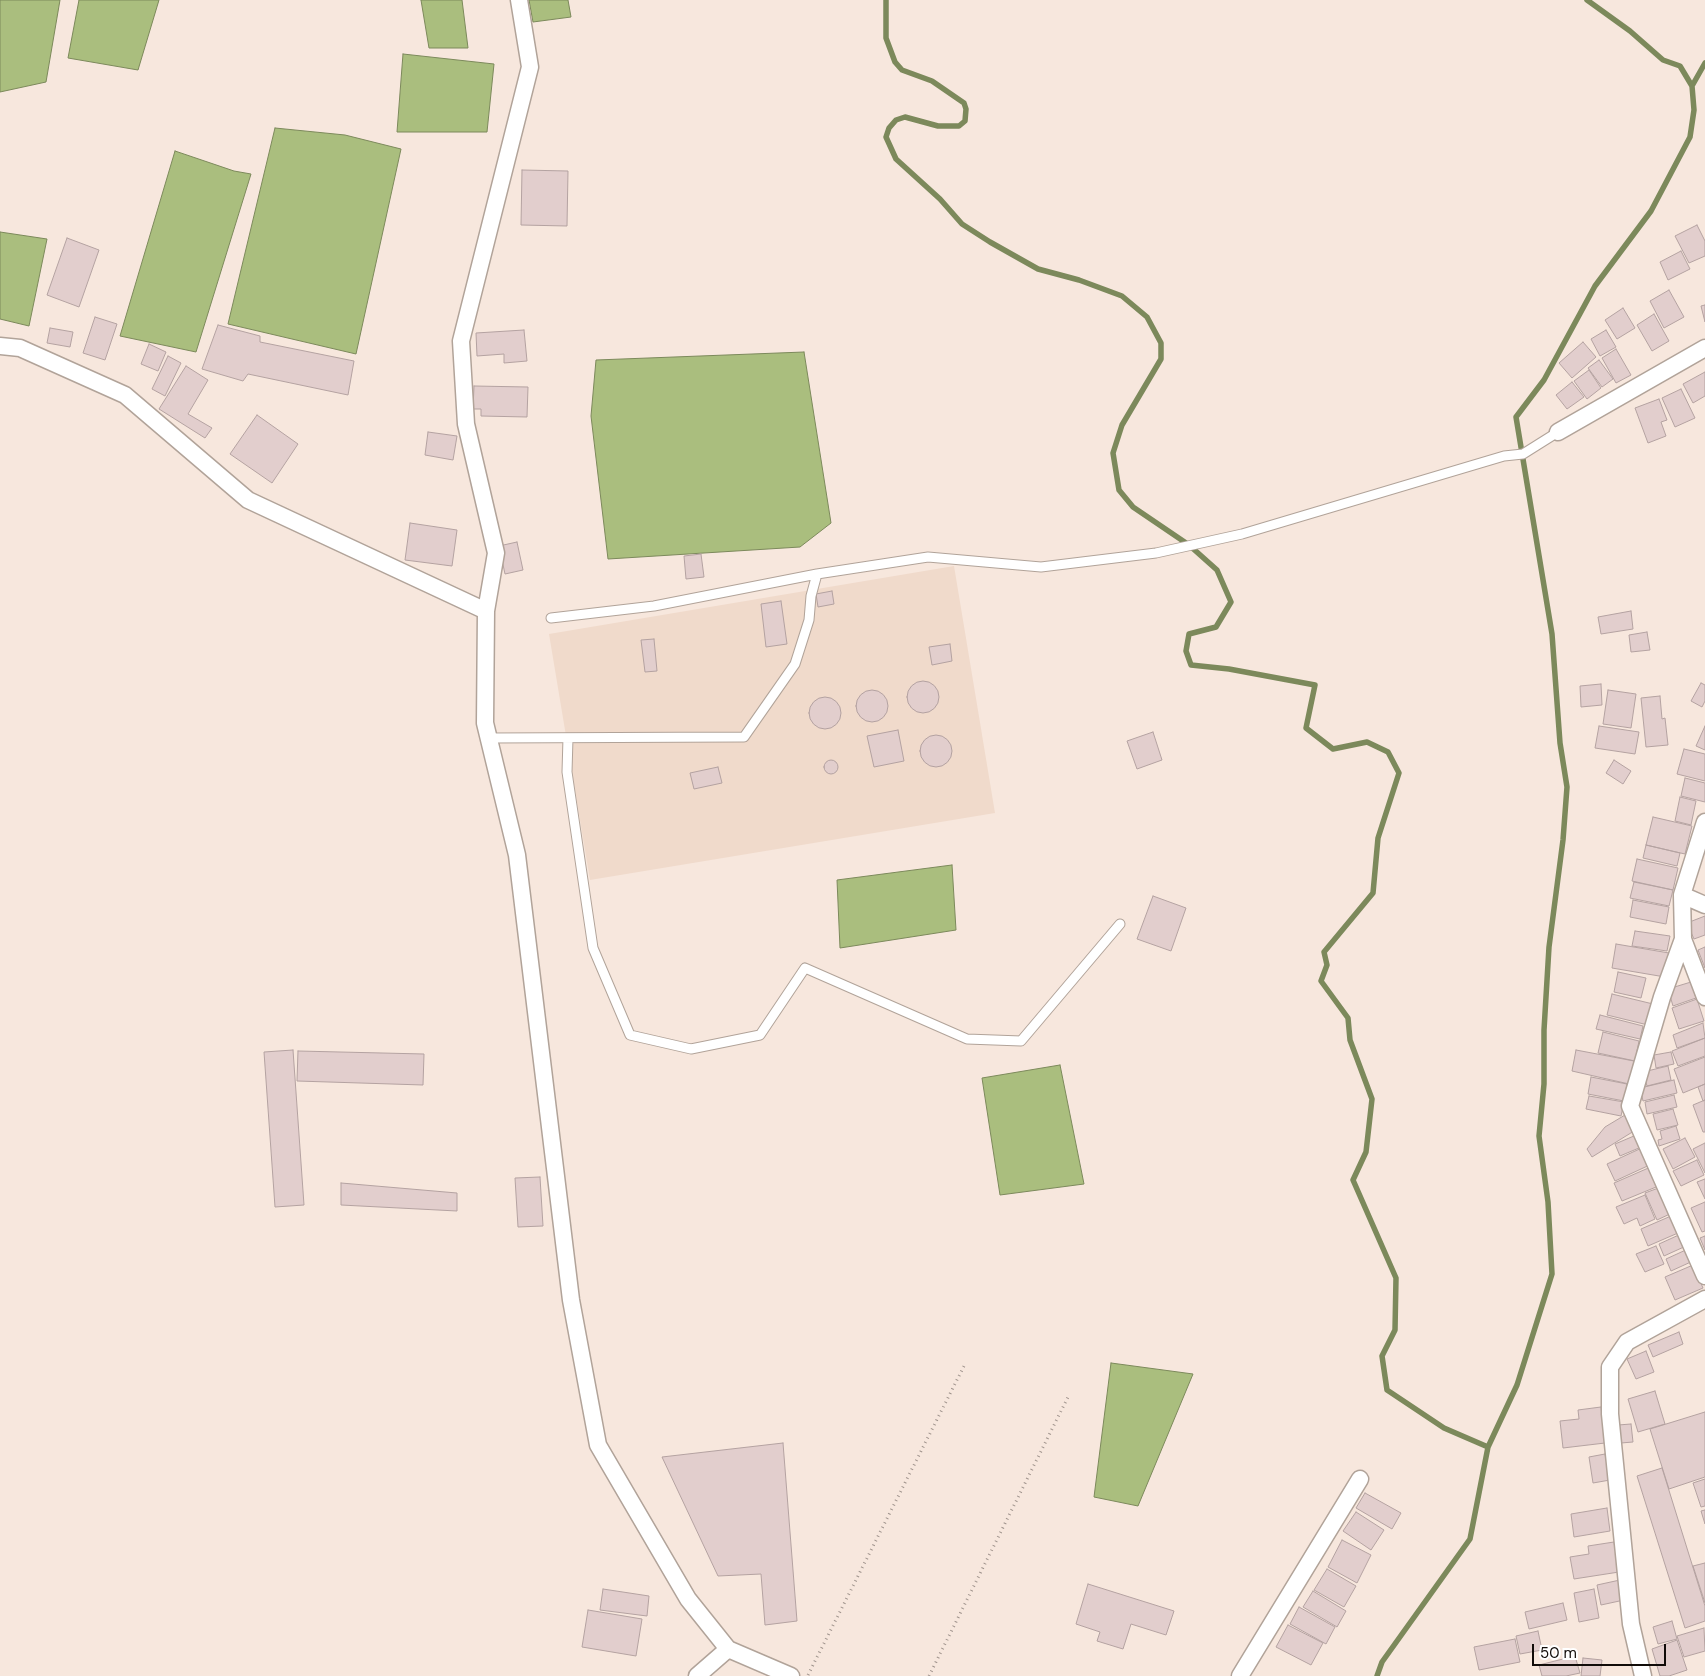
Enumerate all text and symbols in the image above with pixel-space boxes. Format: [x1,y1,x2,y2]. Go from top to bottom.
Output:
scale bar [1535,1634,1669,1666]
text: 50 m [1540,1643,1577,1663]

